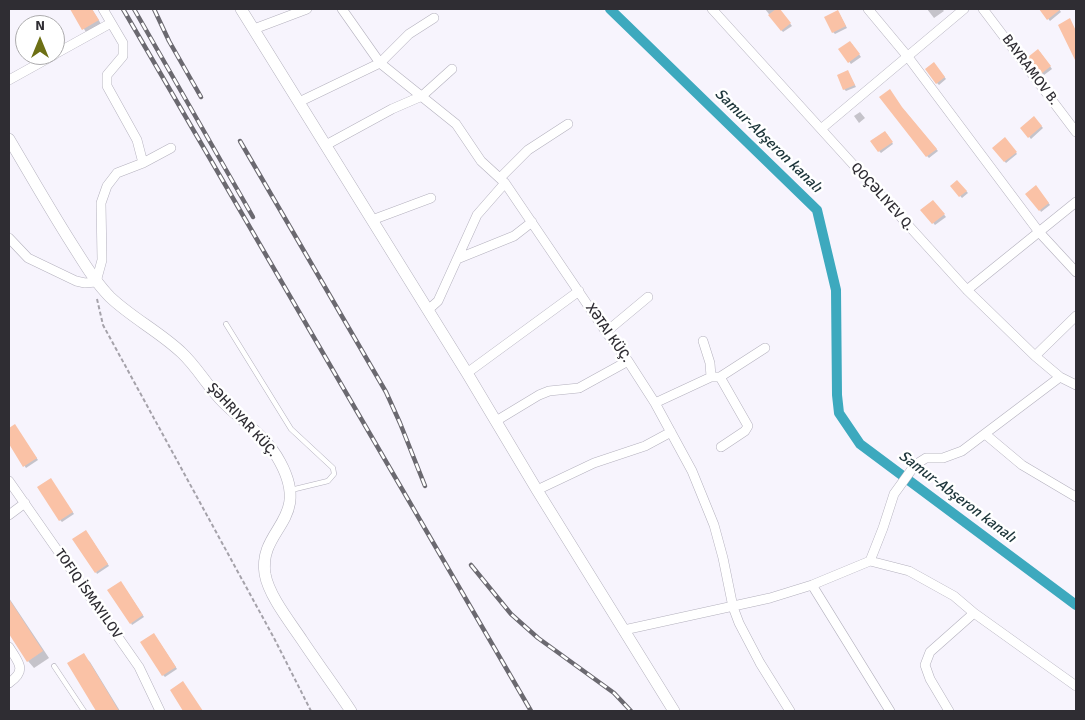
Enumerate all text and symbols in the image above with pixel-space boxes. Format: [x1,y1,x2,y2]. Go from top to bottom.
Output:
north arrow [15,15,65,65]
text: N [35,17,45,34]
street label: BAYRAMOV B. [998,31,1062,109]
water label: Samur-Abşeron kanalı [711,85,825,197]
street label: QOÇƏLIYEV Q. [847,159,917,235]
street label: XƏTAI KÜÇ. [582,300,634,366]
street label: ŞƏHRIYAR KÜÇ. [204,380,280,460]
water label: Samur-Abşeron kanalı [895,447,1019,547]
street label: TOFIQ İSMAYILOV [51,546,125,642]

